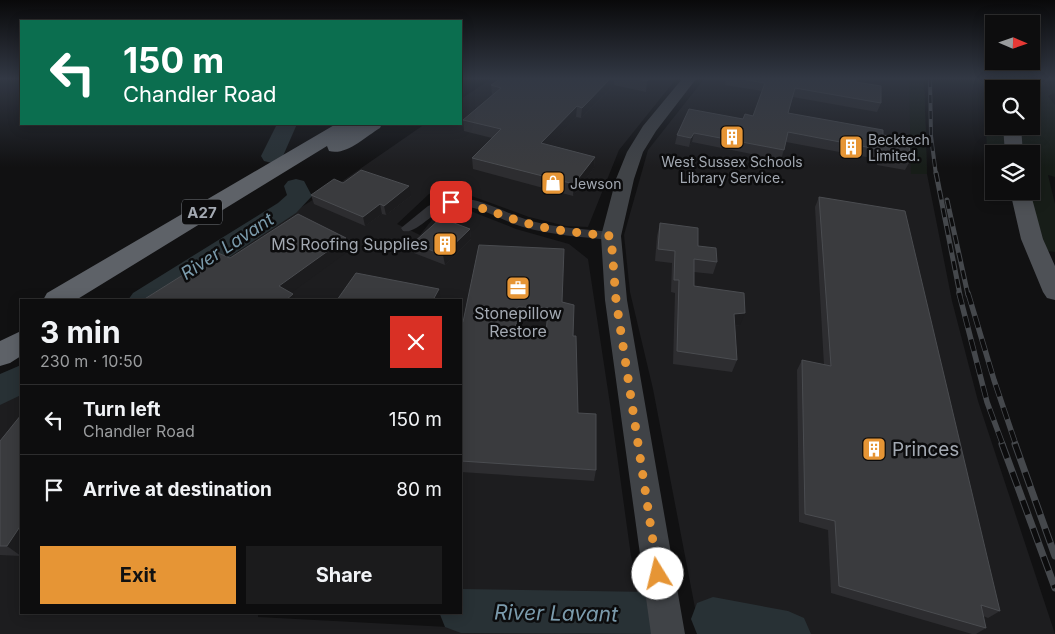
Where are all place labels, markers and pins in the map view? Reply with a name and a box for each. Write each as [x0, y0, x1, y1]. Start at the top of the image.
building icon: West Sussex Schools Library Service. [719, 124, 745, 150]
place label: Becktech Limited. [868, 131, 930, 164]
building icon: Becktech Limited. [838, 134, 864, 160]
place label: West Sussex Schools Library Service. [661, 153, 803, 186]
shop icon: Jewson [540, 170, 566, 196]
place label: Jewson [570, 175, 621, 192]
pin [430, 181, 472, 223]
building icon: MS Roofing Supplies [432, 231, 458, 257]
place label: MS Roofing Supplies [271, 234, 428, 254]
office icon: Stonepillow Restore [505, 275, 531, 301]
place label: Stonepillow Restore [474, 303, 562, 341]
building icon: Princes [861, 436, 887, 462]
place label: Princes [892, 438, 959, 461]

